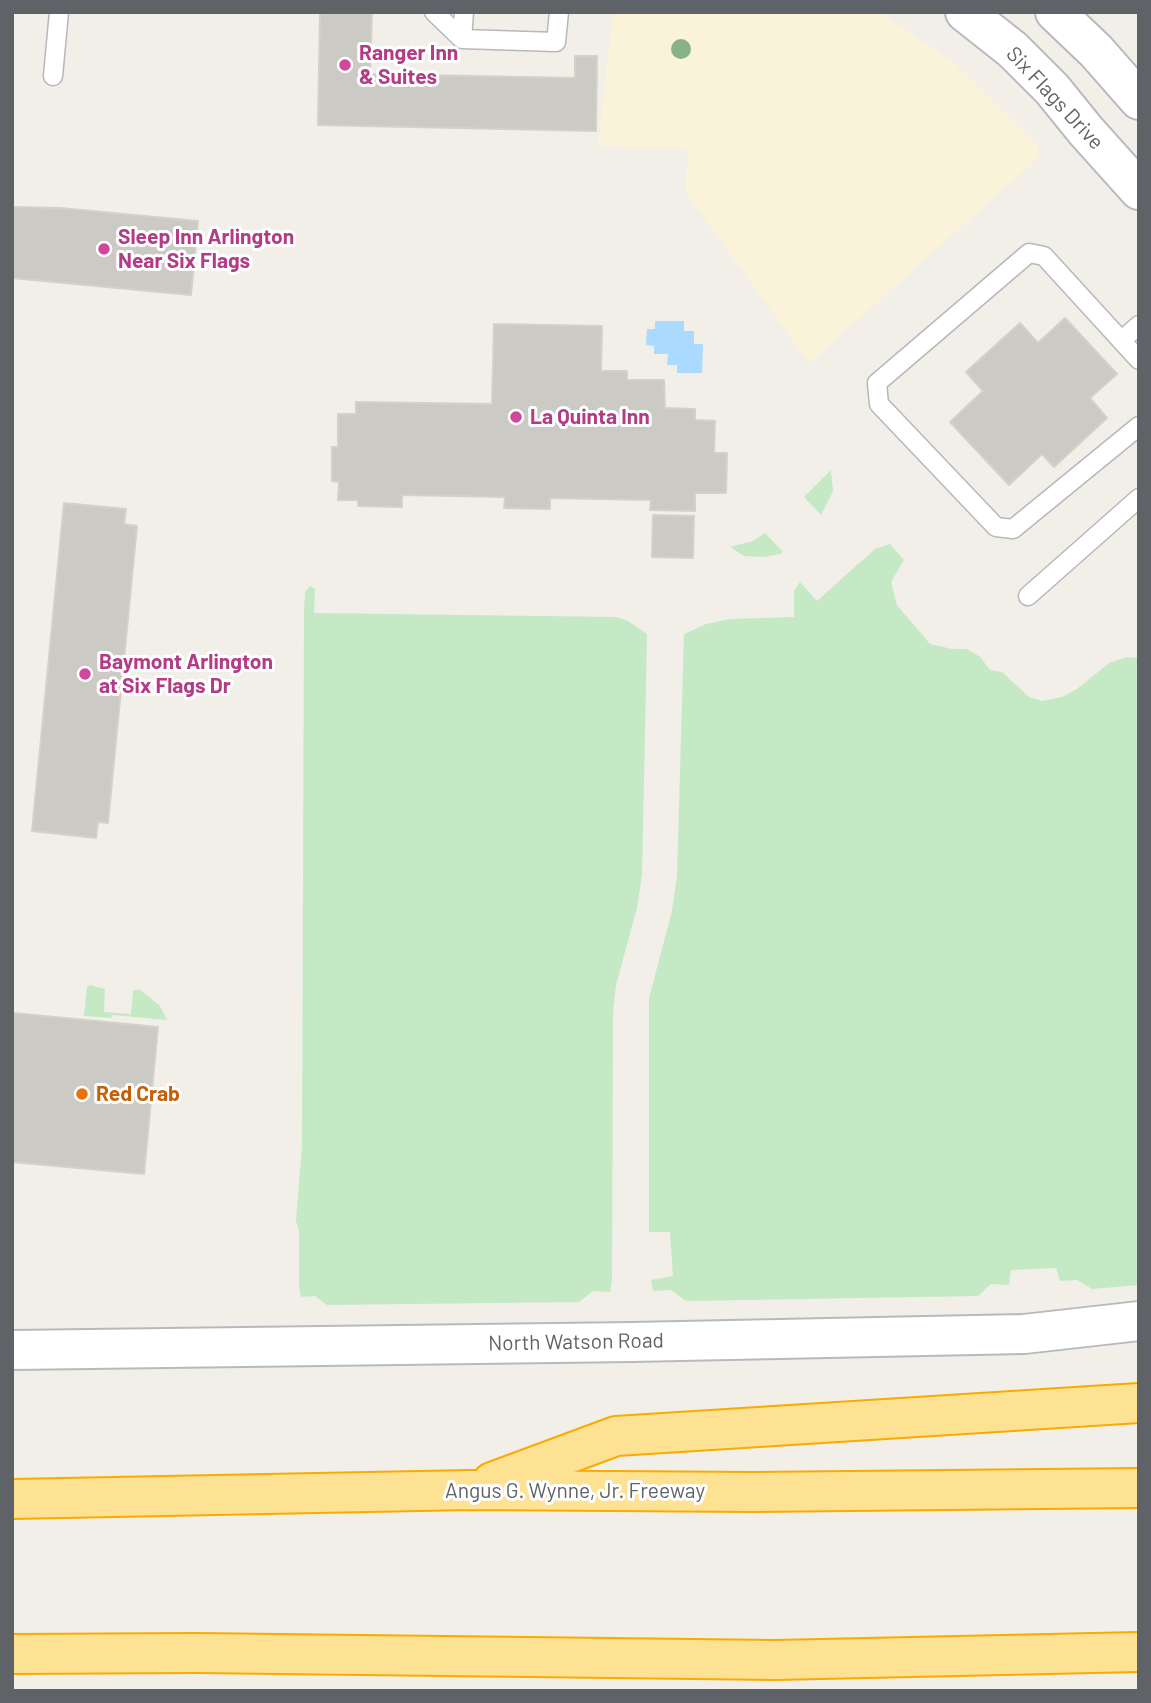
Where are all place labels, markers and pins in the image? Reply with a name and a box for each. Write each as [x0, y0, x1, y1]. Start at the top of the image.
place label: Ranger Inn & Suites [359, 40, 458, 90]
marker: Ranger Inn & Suites [337, 57, 353, 73]
place label: Sleep Inn Arlington Near Six Flags [118, 224, 294, 274]
marker: Sleep Inn Arlington Near Six Flags [96, 241, 112, 257]
place label: La Quinta Inn [530, 404, 650, 430]
marker: La Quinta Inn [508, 409, 524, 425]
place label: Baymont Arlington at Six Flags Dr [99, 649, 273, 699]
marker: Baymont Arlington at Six Flags Dr [77, 666, 93, 682]
place label: Red Crab [96, 1081, 180, 1107]
marker: Red Crab [74, 1086, 90, 1102]

